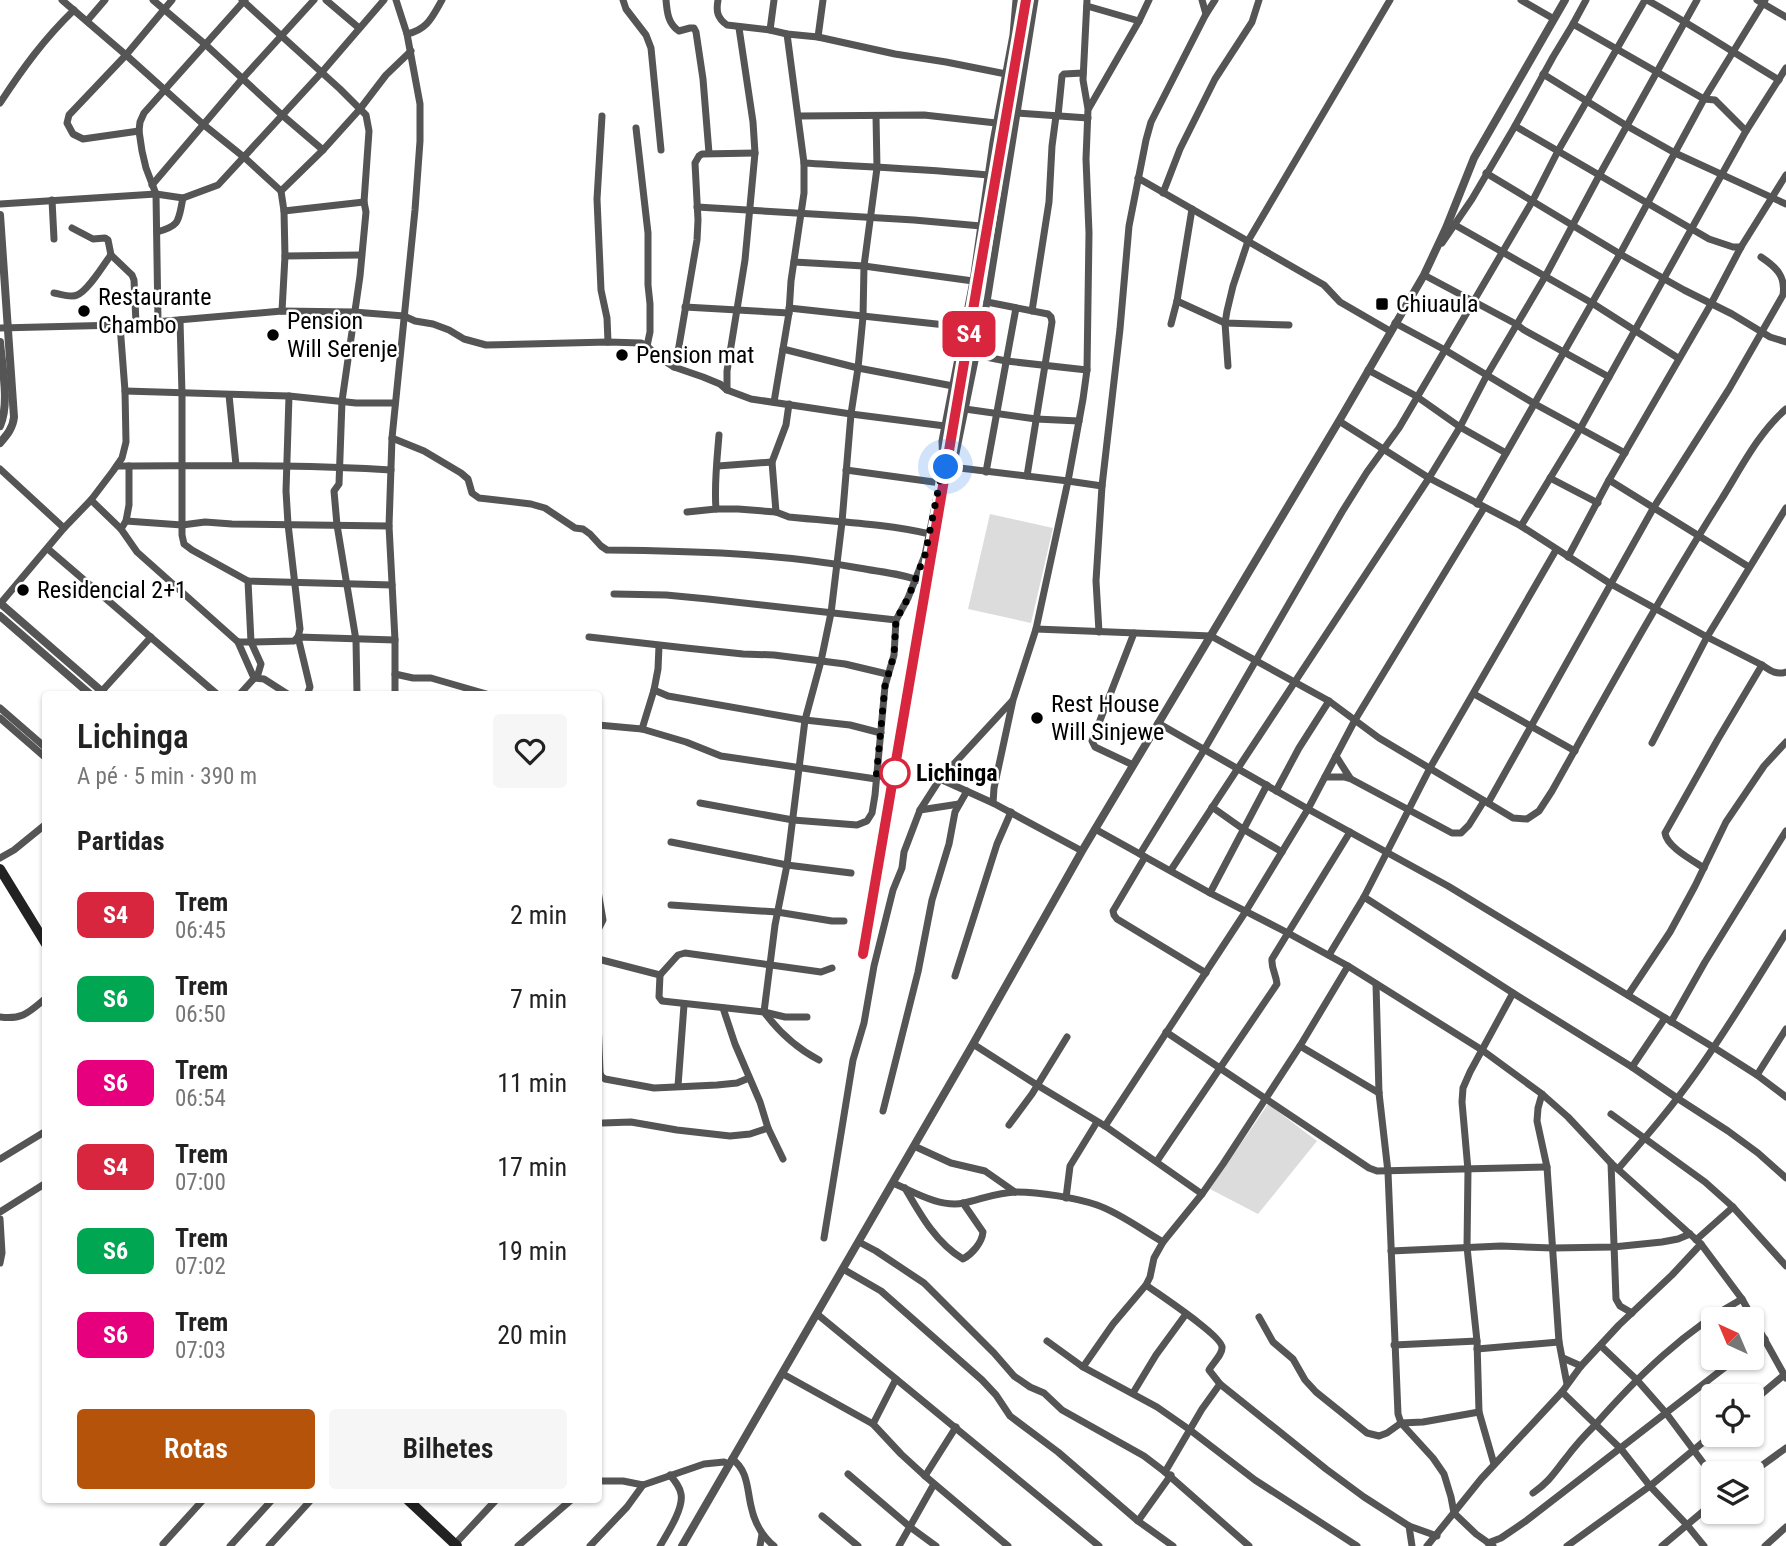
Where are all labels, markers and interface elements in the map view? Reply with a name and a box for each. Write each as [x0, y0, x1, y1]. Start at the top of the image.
place label: Restaurante Chambo [98, 283, 211, 339]
place label: Chiuaula [1396, 290, 1478, 318]
marker: Chiuaula [1374, 296, 1390, 312]
marker: Restaurante Chambo [76, 303, 92, 319]
place label: Pension Will Serenje [287, 307, 398, 363]
line badge: S4 [937, 311, 1000, 357]
text: S4 [956, 320, 982, 348]
marker: Pension Will Serenje [265, 327, 281, 343]
place label: Pension mat [636, 341, 754, 369]
marker: Pension mat [614, 347, 630, 363]
your location [928, 449, 963, 484]
place label: Residencial 2+1 [37, 576, 187, 604]
marker: Residencial 2+1 [15, 582, 31, 598]
place label: Rest House Will Sinjewe [1051, 690, 1164, 746]
marker: Rest House Will Sinjewe [1029, 710, 1045, 726]
button: heart [493, 714, 567, 788]
text: Lichinga [77, 717, 189, 756]
marker: Lichinga [880, 758, 910, 788]
place label: Lichinga [916, 759, 998, 787]
text: A pé · 5 min · 390 m [77, 763, 257, 790]
text: Partidas [77, 826, 165, 856]
text: Trem [175, 887, 228, 917]
text: 2 min [510, 900, 567, 930]
text: S4 [103, 901, 128, 929]
text: 06:45 [175, 917, 226, 944]
text: Trem [175, 971, 228, 1001]
text: 7 min [510, 984, 567, 1014]
text: S6 [103, 985, 128, 1013]
text: 06:50 [175, 1001, 226, 1028]
text: Trem [175, 1055, 228, 1085]
text: 11 min [497, 1068, 567, 1098]
text: S6 [103, 1069, 128, 1097]
text: 06:54 [175, 1085, 226, 1112]
text: Trem [175, 1139, 228, 1169]
text: 17 min [497, 1152, 567, 1182]
text: S4 [103, 1153, 128, 1181]
text: 07:00 [175, 1169, 226, 1196]
text: Trem [175, 1223, 228, 1253]
text: 19 min [497, 1236, 567, 1266]
text: S6 [103, 1237, 128, 1265]
text: 07:02 [175, 1253, 226, 1280]
text: Trem [175, 1307, 228, 1337]
north arrow [1701, 1307, 1764, 1370]
map controls [1701, 1307, 1764, 1524]
text: 20 min [497, 1320, 567, 1350]
text: S6 [103, 1321, 128, 1349]
text: 07:03 [175, 1337, 226, 1364]
button: locate [1701, 1384, 1764, 1447]
button: Rotas [77, 1409, 315, 1489]
button: Bilhetes [329, 1409, 567, 1489]
button: layers [1701, 1461, 1764, 1524]

